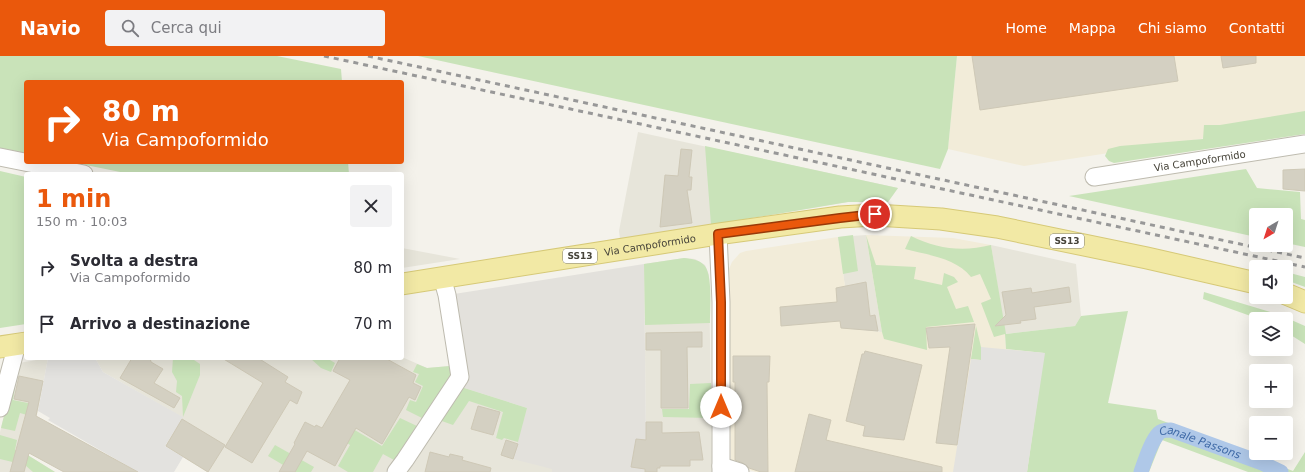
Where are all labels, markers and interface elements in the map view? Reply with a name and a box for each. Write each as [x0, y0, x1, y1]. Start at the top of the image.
search box [105, 10, 385, 46]
text: Navio [20, 17, 81, 39]
icon: search [119, 17, 141, 39]
text: Cerca qui [151, 19, 222, 37]
text: Home [1006, 20, 1047, 36]
text: Mappa [1069, 20, 1116, 36]
text: Chi siamo [1138, 20, 1207, 36]
text: Contatti [1229, 20, 1285, 36]
text: 80 m [102, 95, 180, 128]
icon: right [36, 96, 88, 148]
text: Via Campoformido [102, 129, 269, 150]
street label: Via Campoformido [1153, 148, 1246, 174]
text: 1 min [36, 185, 111, 213]
button: close [350, 185, 392, 227]
pin [858, 197, 892, 231]
icon: arrive [864, 203, 886, 225]
north arrow [1249, 208, 1293, 252]
map controls [1249, 208, 1293, 460]
text: 150 m · 10:03 [36, 214, 127, 229]
street label: Via Campoformido [603, 233, 697, 258]
road number: SS13 [1050, 234, 1084, 248]
road number: SS13 [563, 249, 597, 263]
text: Svolta a destra [70, 252, 198, 270]
icon: right [36, 257, 58, 279]
text: 80 m [354, 259, 392, 277]
button: sound [1249, 260, 1293, 304]
text: Via Campoformido [70, 270, 190, 285]
button: layers [1249, 312, 1293, 356]
icon: arrive [36, 313, 58, 335]
text: Arrivo a destinazione [70, 315, 250, 333]
text: 70 m [354, 315, 392, 333]
button: + [1249, 364, 1293, 408]
position arrow [700, 386, 742, 428]
button: − [1249, 416, 1293, 460]
water label: Canale Passons [1158, 424, 1243, 462]

